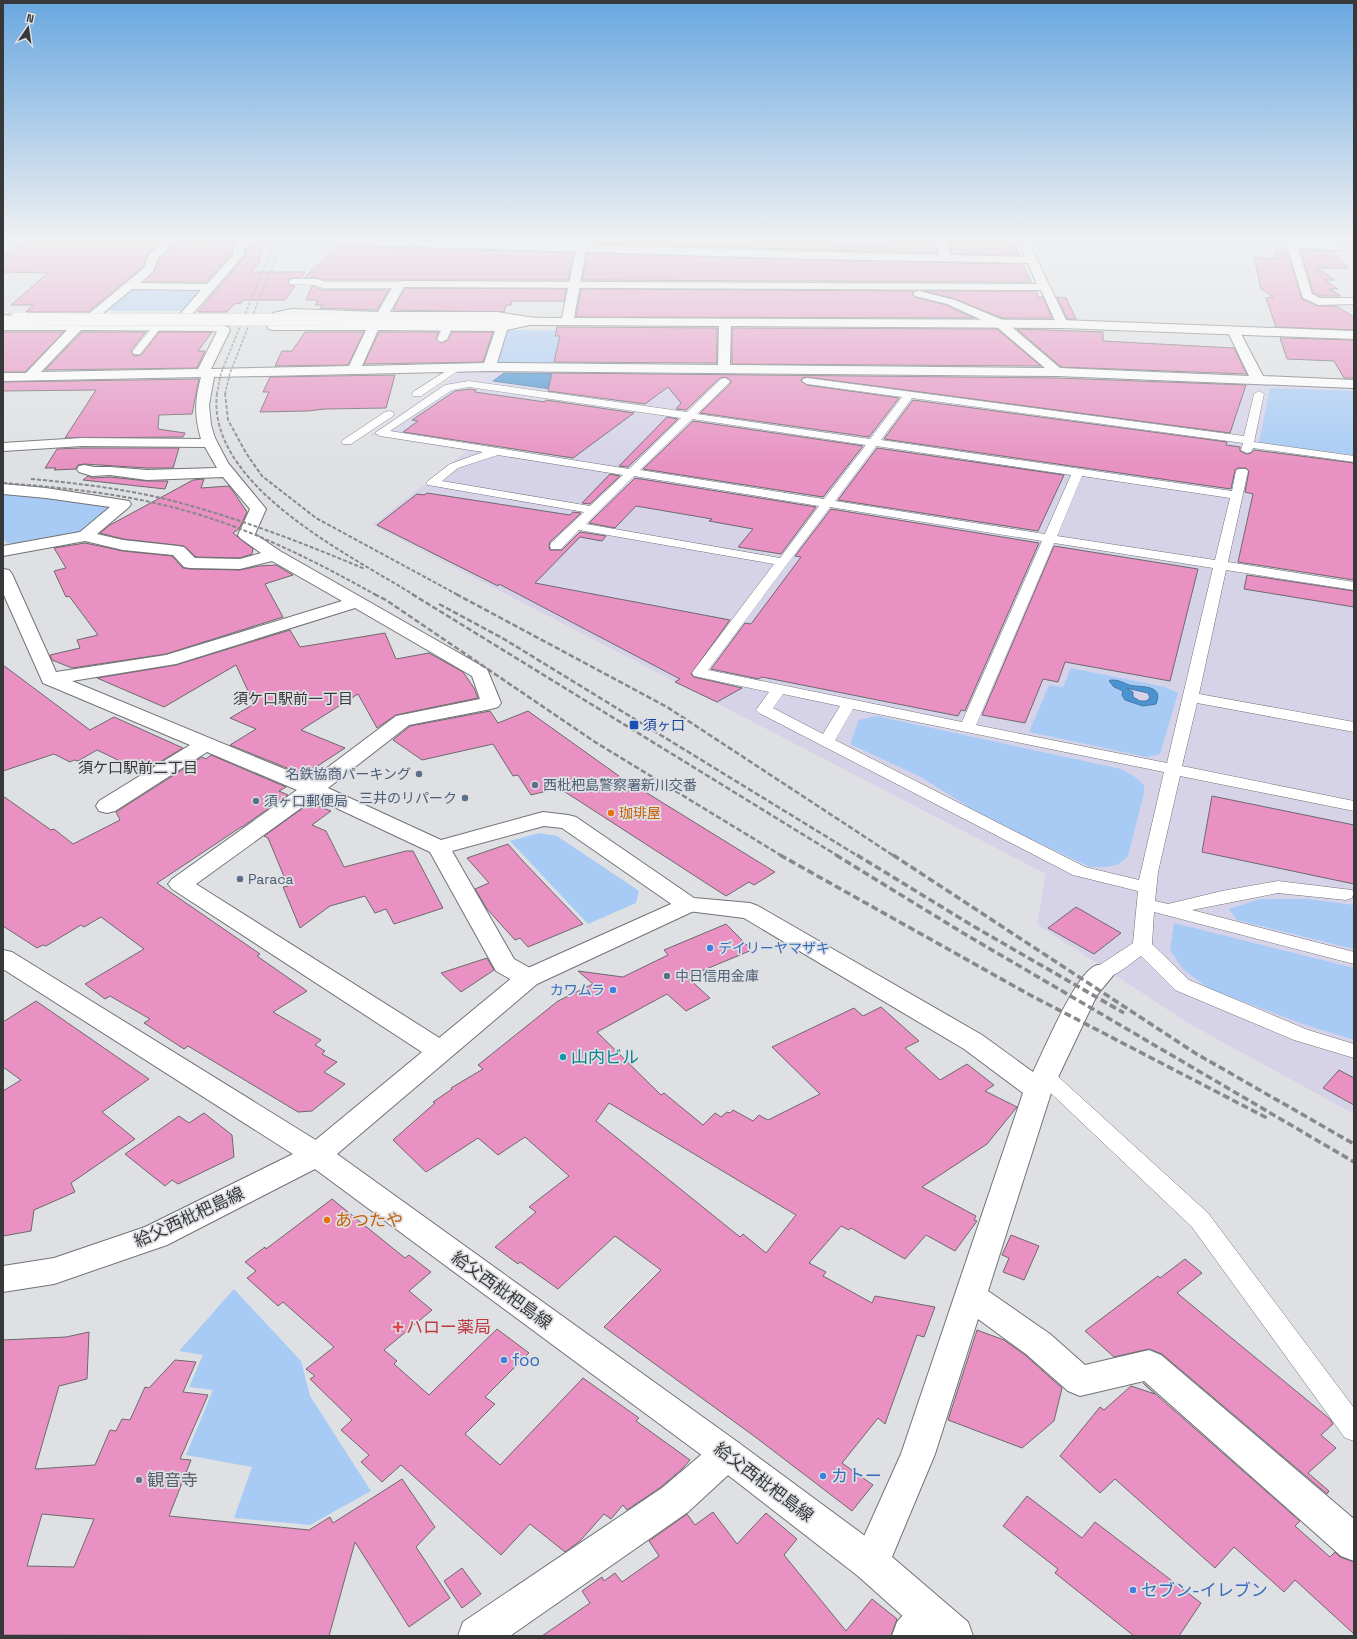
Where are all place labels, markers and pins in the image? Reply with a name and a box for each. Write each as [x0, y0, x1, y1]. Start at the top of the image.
place label: 須ヶ口 [643, 716, 685, 734]
marker: 須ヶ口 [628, 719, 640, 731]
place label: 名鉄協商パーキング [285, 765, 411, 783]
marker: 名鉄協商パーキング [414, 769, 424, 779]
place label: 西枇杷島警察署新川交番 [543, 776, 697, 794]
marker: 西枇杷島警察署新川交番 [530, 780, 540, 790]
place label: 三井のリパーク [359, 789, 457, 807]
place label: 須ヶ口郵便局 [264, 792, 348, 810]
marker: 三井のリパーク [460, 793, 470, 803]
marker: 須ヶ口郵便局 [251, 796, 261, 806]
place label: 珈琲屋 [619, 804, 661, 822]
marker: 珈琲屋 [606, 808, 616, 818]
place label: Paraca [248, 870, 294, 888]
marker: Paraca [235, 874, 245, 884]
place label: デイリーヤマザキ [718, 939, 830, 957]
marker: デイリーヤマザキ [705, 943, 715, 953]
place label: 中日信用金庫 [675, 967, 759, 985]
marker: 中日信用金庫 [662, 971, 672, 981]
place label: カワムラ [550, 981, 605, 999]
marker: カワムラ [608, 985, 618, 995]
place label: 山内ビル [571, 1046, 639, 1068]
marker: 山内ビル [558, 1052, 568, 1062]
place label: あつたや [335, 1209, 403, 1231]
marker: あつたや [322, 1215, 332, 1225]
place label: ハロー薬局 [406, 1316, 491, 1338]
marker: ハロー薬局 [393, 1322, 403, 1332]
place label: foo [512, 1349, 540, 1371]
marker: foo [499, 1355, 509, 1365]
place label: カトー [831, 1465, 882, 1487]
place label: 観音寺 [147, 1469, 198, 1491]
marker: カトー [818, 1471, 828, 1481]
marker: 観音寺 [134, 1475, 144, 1485]
place label: セブン-イレブン [1141, 1579, 1268, 1601]
marker: セブン-イレブン [1128, 1585, 1138, 1595]

